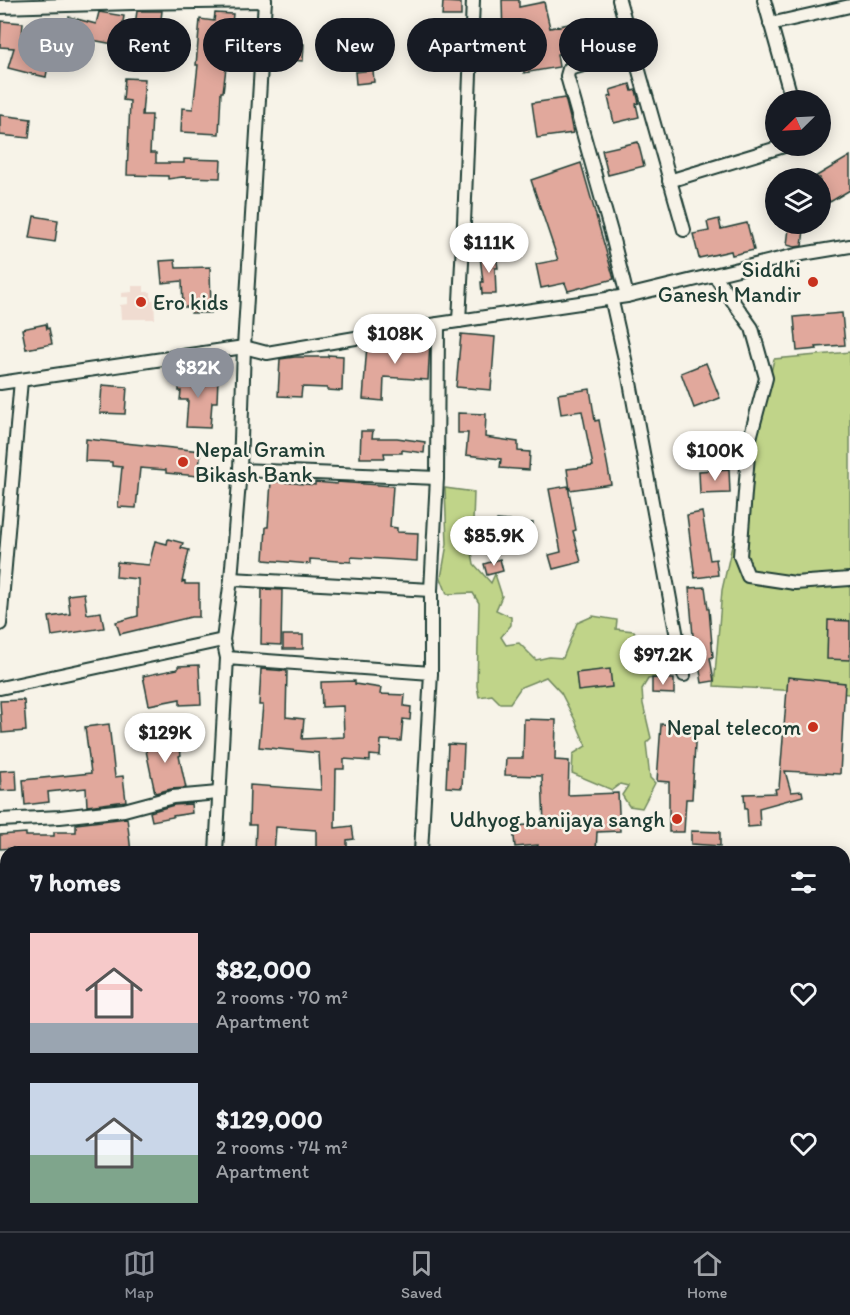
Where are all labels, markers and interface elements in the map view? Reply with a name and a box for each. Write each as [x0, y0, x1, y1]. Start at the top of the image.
chip: Buy [18, 18, 95, 72]
chip: Rent [107, 18, 191, 72]
chip: Filters [203, 18, 303, 72]
chip: New [315, 18, 395, 72]
chip: Apartment [407, 18, 547, 72]
chip: House [559, 18, 658, 72]
north arrow [765, 90, 831, 156]
map controls [765, 90, 831, 234]
button: layers [765, 168, 831, 234]
pin: $111K [447, 223, 531, 274]
text: $111K [464, 230, 514, 254]
place label: Siddhi Ganesh Mandir [658, 256, 801, 308]
marker: Siddhi Ganesh Mandir [806, 275, 820, 289]
place label: Ero kids [153, 289, 229, 316]
marker: Ero kids [134, 295, 148, 309]
pin: $108K [353, 314, 437, 365]
text: $108K [367, 321, 423, 345]
pin: $82K [162, 348, 234, 399]
text: $82K [176, 355, 220, 379]
pin: $100K [673, 431, 757, 482]
place label: Nepal Gramin Bikash Bank [195, 436, 325, 488]
text: $100K [687, 438, 743, 462]
marker: Nepal Gramin Bikash Bank [176, 455, 190, 469]
pin: $85.9K [445, 516, 543, 567]
text: $85.9K [464, 523, 524, 547]
pin: $97.2K [614, 635, 712, 686]
text: $97.2K [634, 642, 692, 666]
pin: $129K [123, 713, 207, 764]
place label: Nepal telecom [667, 714, 801, 741]
text: $129K [138, 720, 192, 744]
marker: Nepal telecom [806, 720, 820, 734]
place label: Udhyog banijaya sangh [449, 806, 665, 833]
marker: Udhyog banijaya sangh [670, 812, 684, 826]
text: 7 homes [30, 866, 121, 898]
icon: filters [787, 866, 820, 899]
text: $82,000 [216, 953, 311, 985]
icon: home [78, 957, 150, 1029]
icon: heart [787, 977, 820, 1010]
text: 2 rooms · 70 m² [216, 985, 348, 1009]
text: Apartment [216, 1009, 309, 1033]
text: $129,000 [216, 1103, 323, 1135]
icon: home [78, 1107, 150, 1179]
icon: heart [787, 1127, 820, 1160]
text: 2 rooms · 74 m² [216, 1135, 348, 1159]
text: Apartment [216, 1159, 309, 1183]
tab: Map [123, 1247, 156, 1302]
tab: Saved [401, 1247, 442, 1302]
tab: Home [687, 1247, 727, 1302]

